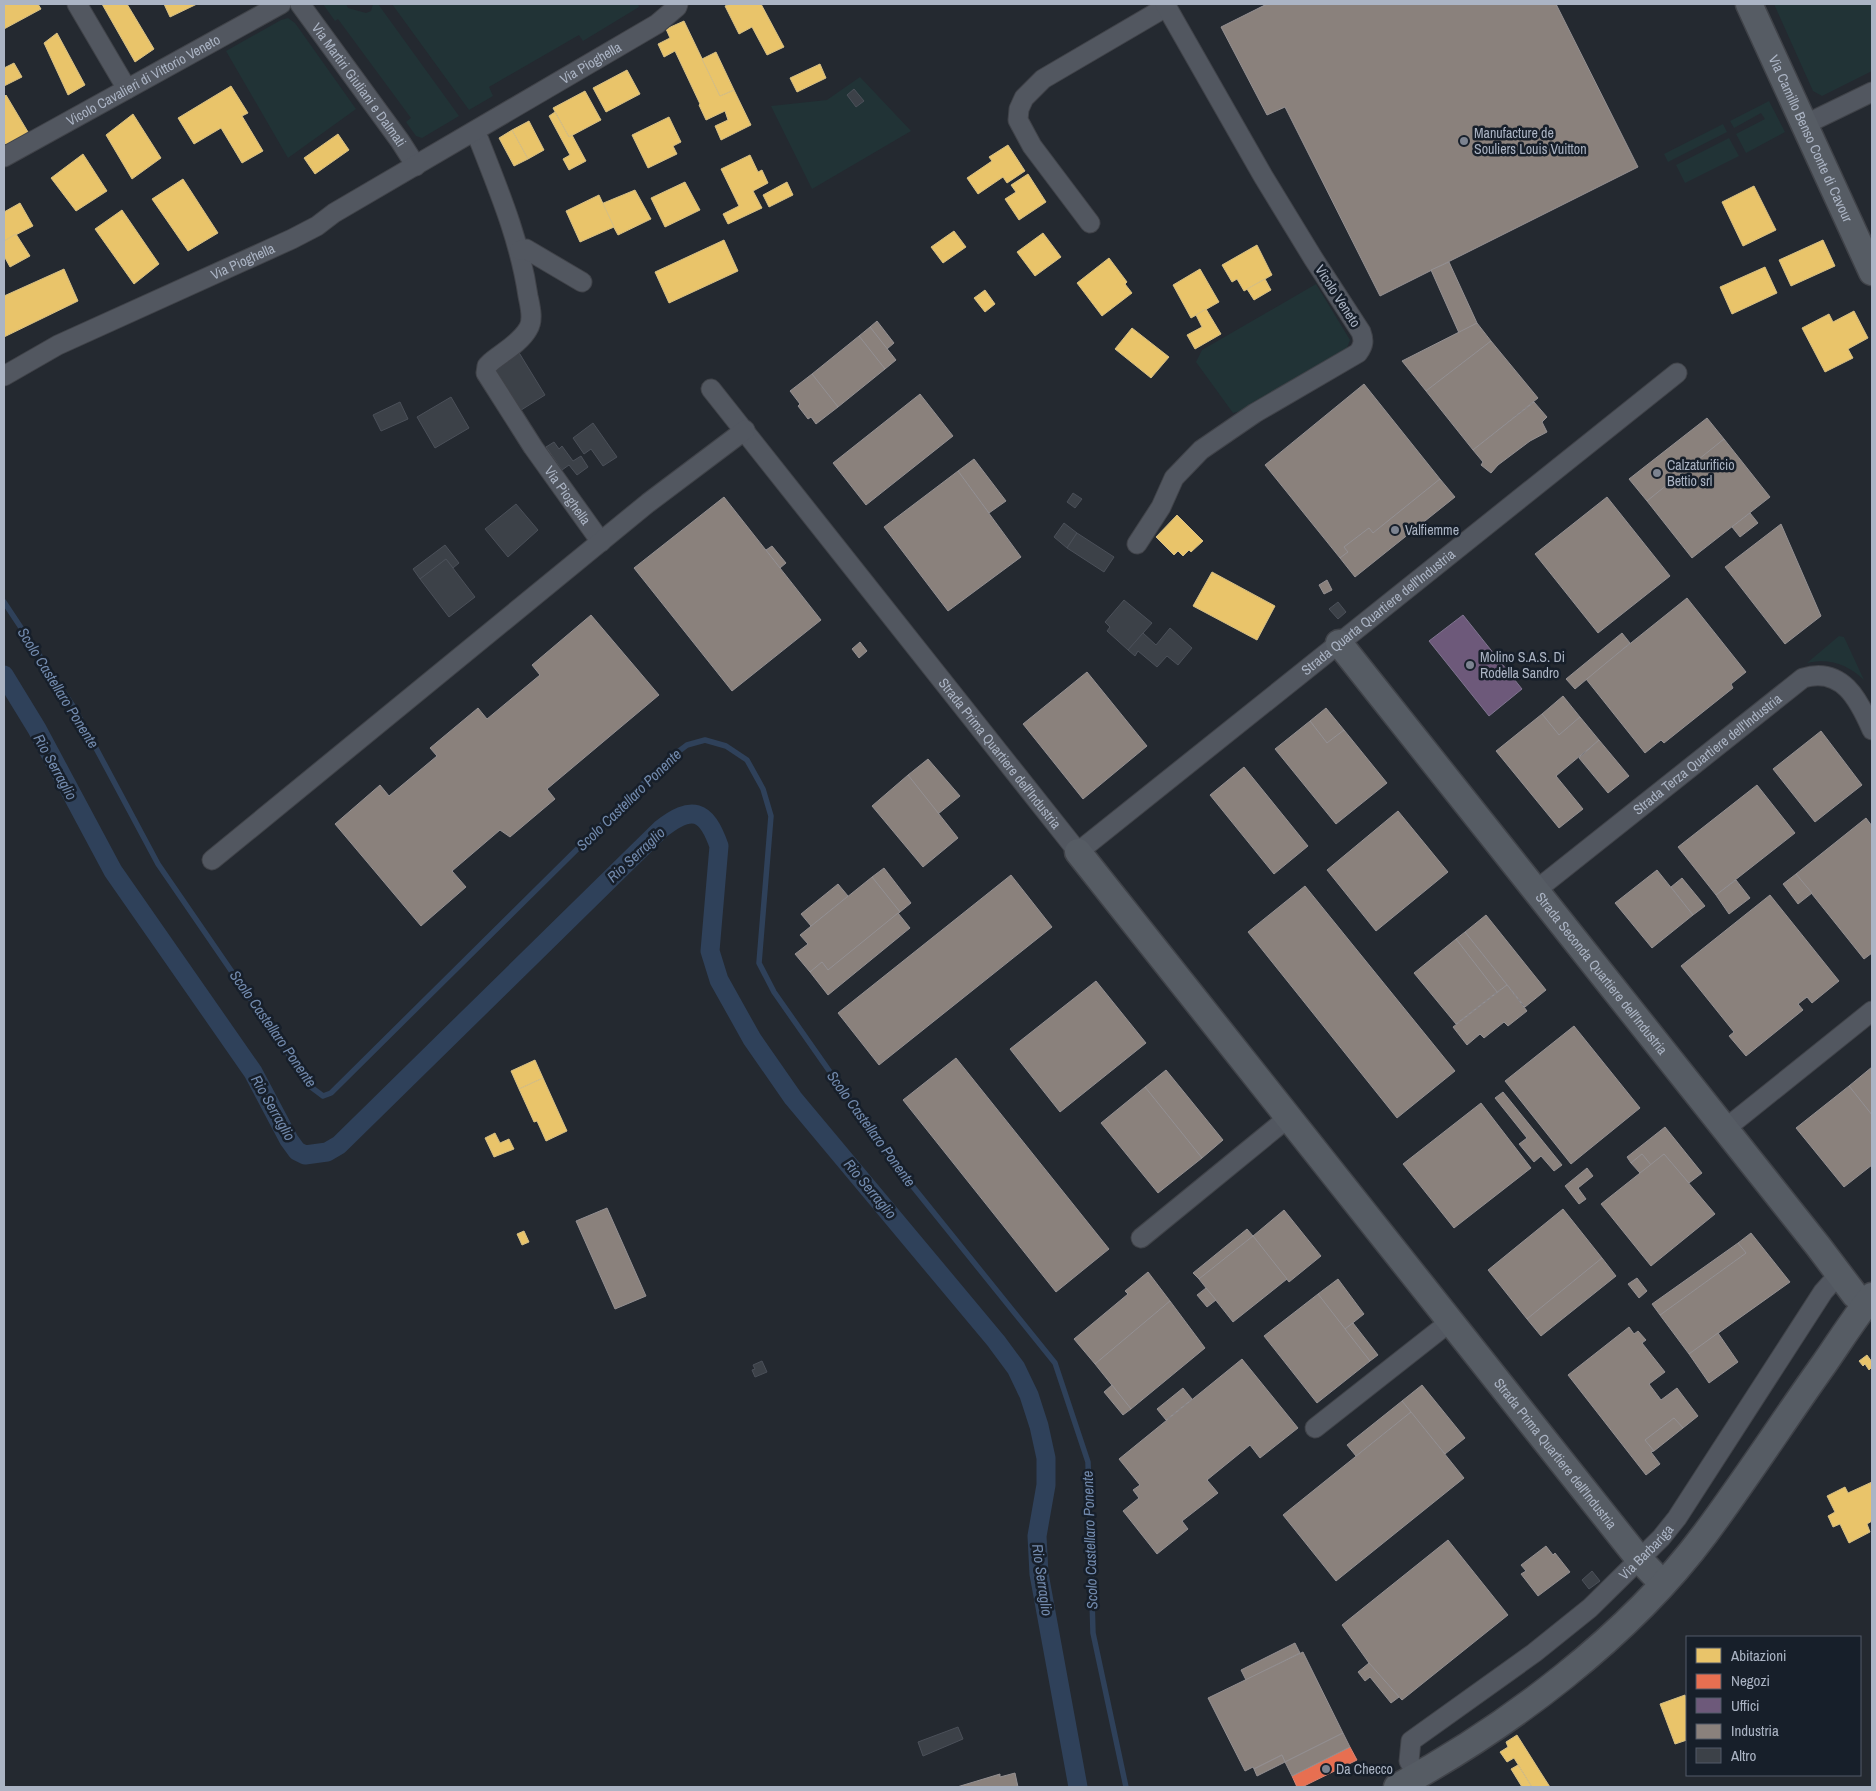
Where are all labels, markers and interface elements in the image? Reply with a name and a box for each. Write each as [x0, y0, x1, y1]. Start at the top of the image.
street label: Via Martiri Giuliani e Dalmati [308, 19, 410, 150]
street label: Vicolo Cavalieri di Vittorio Veneto [63, 30, 223, 130]
street label: Via Pioghella [557, 38, 625, 88]
street label: Via Camillo Benso Conte di Cavour [1765, 52, 1857, 225]
place label: Manufacture de Souliers Louis Vuitton [1474, 124, 1587, 158]
marker: Manufacture de Souliers Louis Vuitton [1458, 135, 1470, 147]
street label: Via Pioghella [208, 239, 278, 284]
street label: Vicolo Veneto [1311, 261, 1365, 331]
place label: Calzaturificio Bettio srl [1667, 456, 1735, 490]
street label: Via Pioghella [540, 462, 595, 529]
marker: Calzaturificio Bettio srl [1651, 467, 1663, 479]
place label: Valfiemme [1405, 521, 1459, 539]
marker: Valfiemme [1389, 524, 1401, 536]
street label: Strada Quarta Quartiere dell'Industria [1297, 545, 1459, 679]
water label: Scolo Castellaro Ponente [13, 623, 104, 752]
place label: Molino S.A.S. Di Rodella Sandro [1480, 648, 1565, 682]
marker: Molino S.A.S. Di Rodella Sandro [1464, 659, 1476, 671]
street label: Strada Prima Quartiere dell'Industria [935, 674, 1066, 833]
street label: Strada Terza Quartiere dell'Industria [1629, 689, 1786, 819]
water label: Rio Serraglio [29, 730, 82, 804]
water label: Scolo Castellaro Ponente [571, 744, 686, 855]
water label: Rio Serraglio [602, 822, 669, 887]
street label: Strada Seconda Quartiere dell'Industria [1532, 889, 1672, 1059]
water label: Scolo Castellaro Ponente [225, 966, 322, 1092]
water label: Scolo Castellaro Ponente [822, 1066, 921, 1191]
water label: Rio Serraglio [246, 1071, 301, 1145]
water label: Rio Serraglio [839, 1154, 902, 1223]
street label: Strada Prima Quartiere dell'Industria [1490, 1375, 1621, 1533]
water label: Scolo Castellaro Ponente [1077, 1470, 1102, 1610]
street label: Via Barbariga [1615, 1520, 1678, 1584]
water label: Rio Serraglio [1027, 1543, 1058, 1617]
legend [1686, 1636, 1861, 1776]
text: Abitazioni [1730, 1645, 1786, 1666]
text: Negozi [1731, 1670, 1770, 1691]
text: Uffici [1731, 1695, 1760, 1716]
text: Industria [1731, 1720, 1779, 1741]
text: Altro [1730, 1745, 1756, 1766]
place label: Da Checco [1336, 1760, 1393, 1778]
marker: Da Checco [1320, 1763, 1332, 1775]

